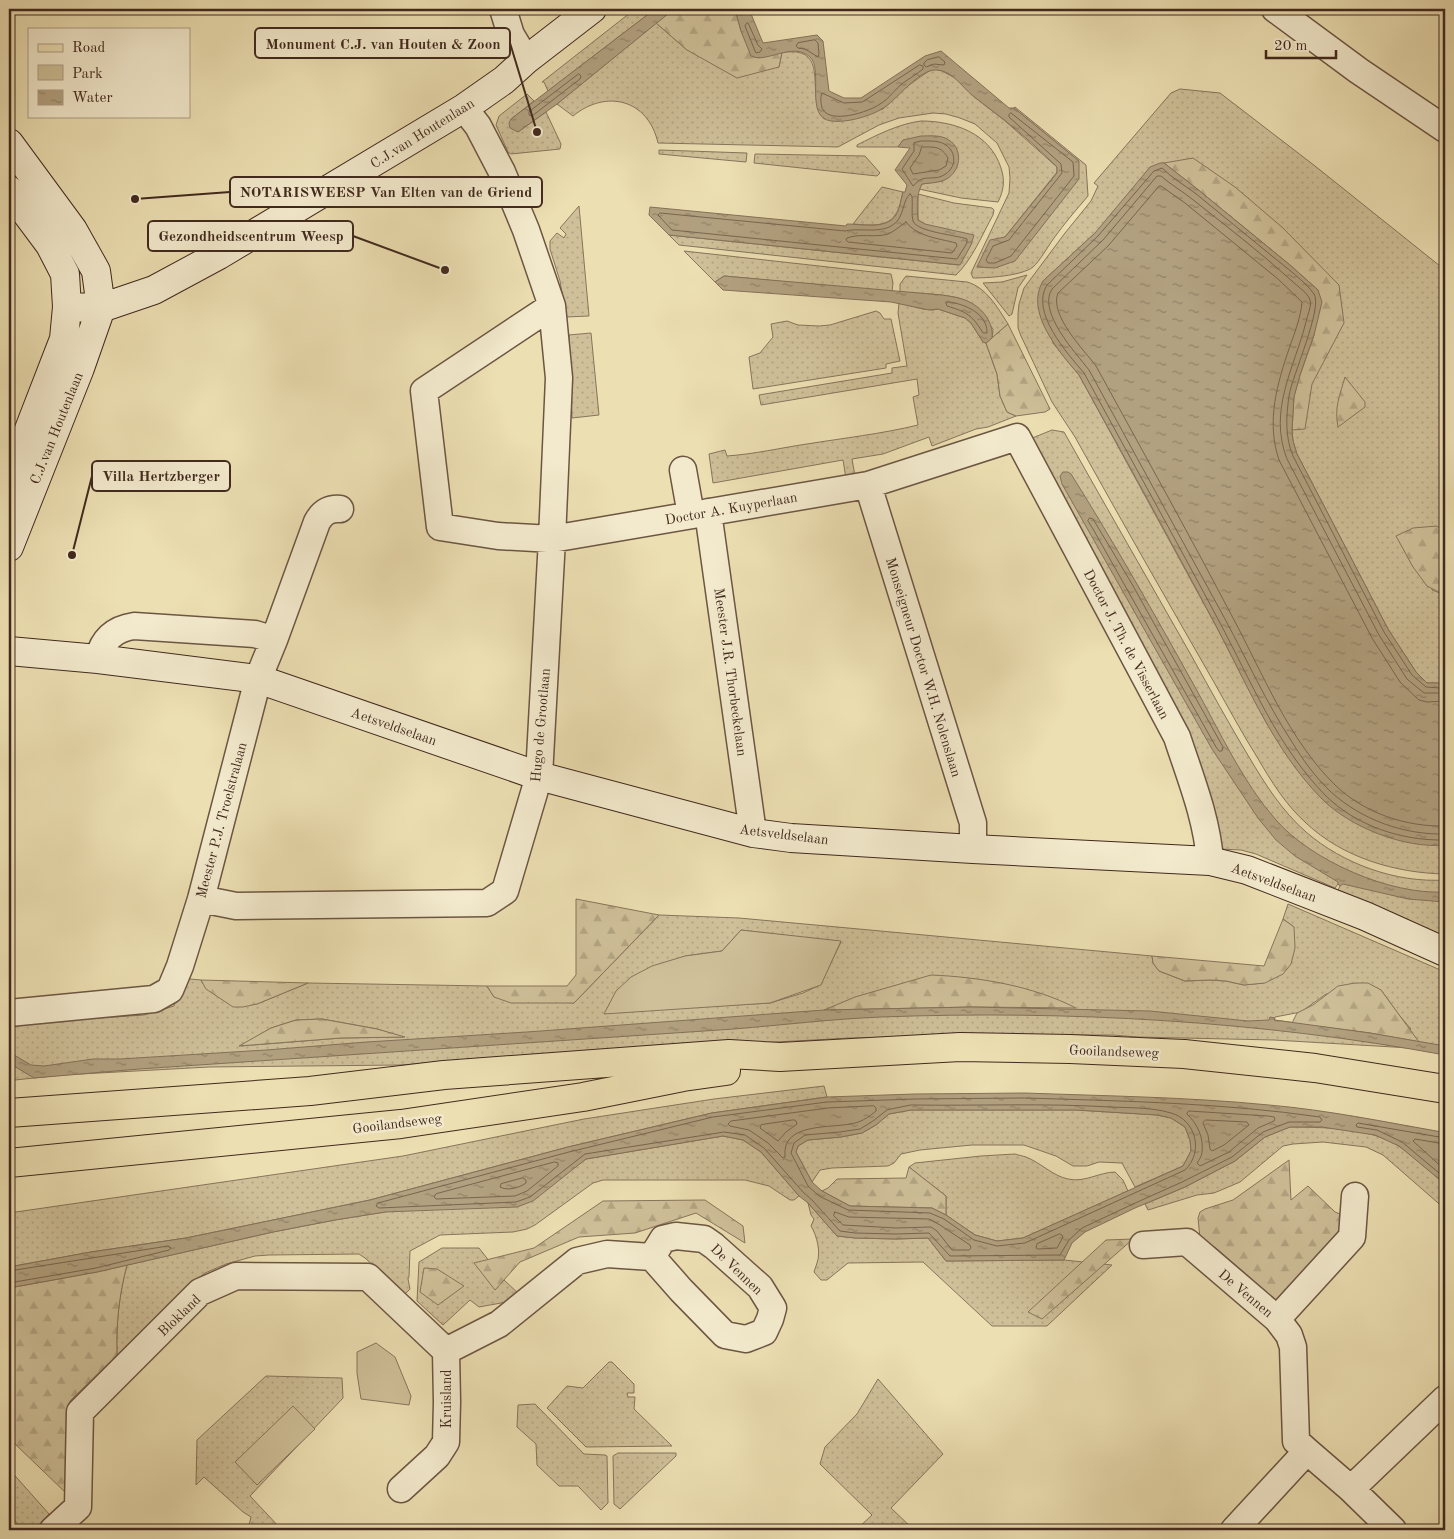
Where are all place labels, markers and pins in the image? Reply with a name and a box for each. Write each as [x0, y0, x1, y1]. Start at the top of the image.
callout: Monument C.J. van Houten & Zoon [255, 28, 510, 58]
callout: NOTARISWEESP Van Elten van de Griend [230, 177, 542, 207]
callout: Gezondheidscentrum Weesp [148, 221, 353, 251]
callout: Villa Hertzberger [92, 461, 230, 491]

